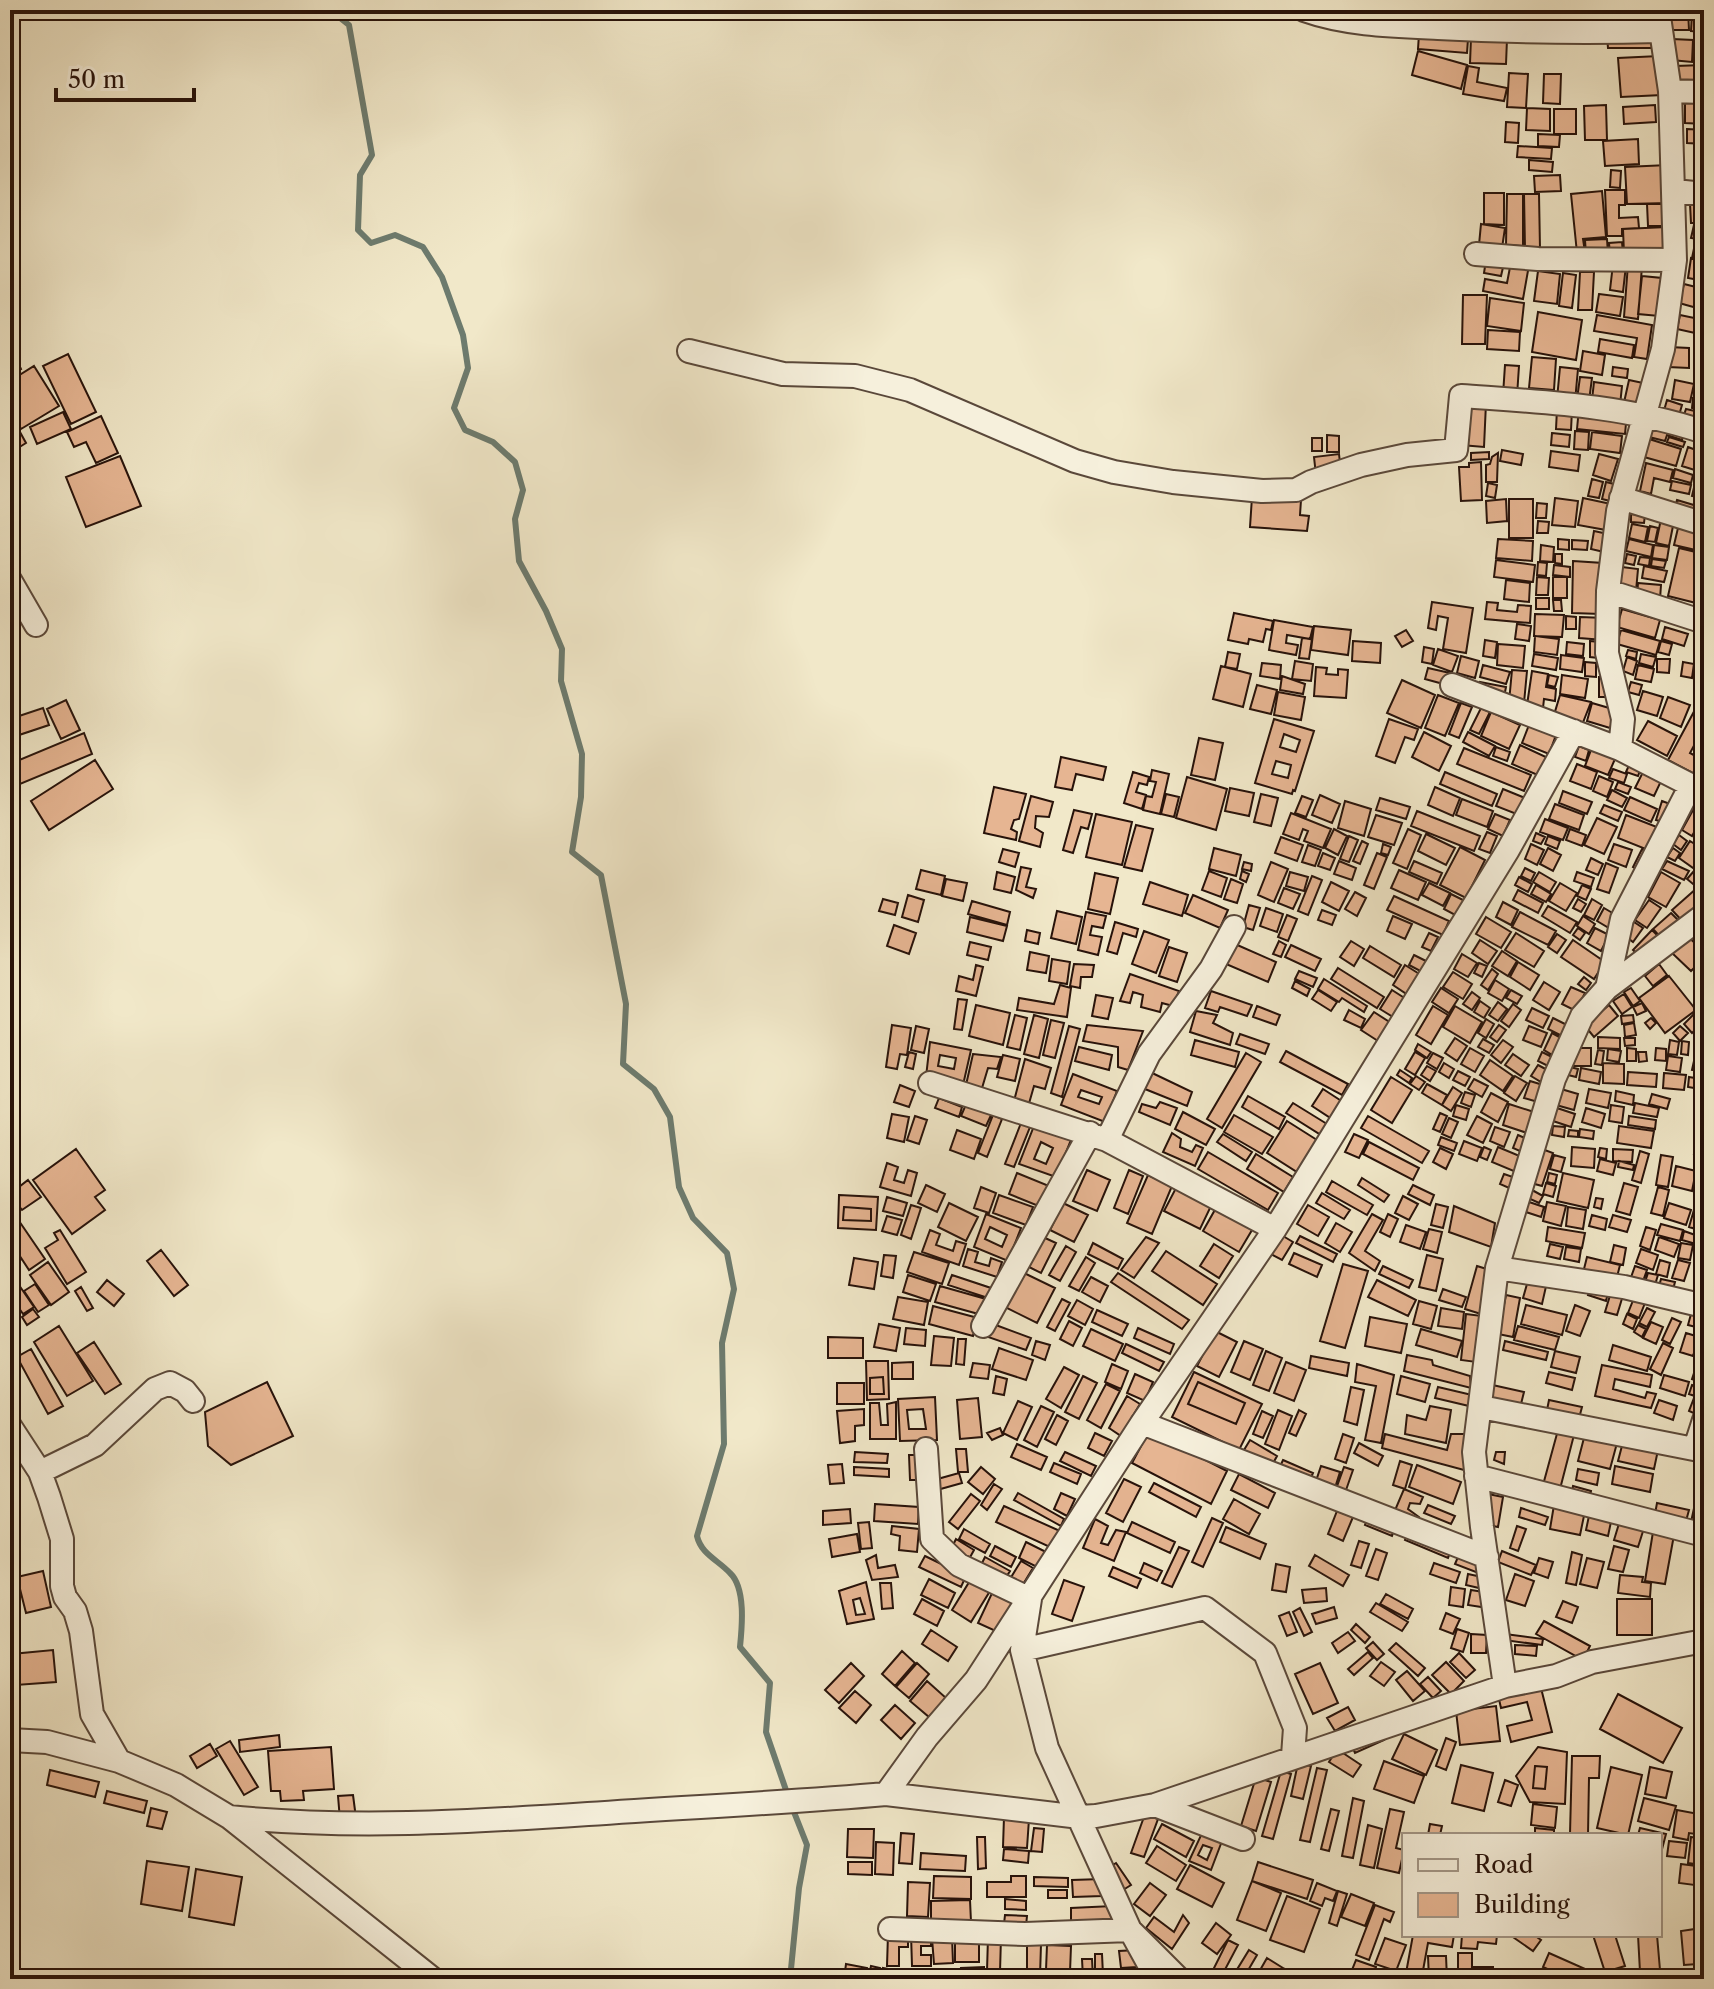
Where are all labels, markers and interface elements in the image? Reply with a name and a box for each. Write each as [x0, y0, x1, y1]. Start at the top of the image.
scale bar [56, 52, 194, 102]
text: 50 m [68, 65, 125, 94]
legend [1402, 1833, 1662, 1937]
text: Road [1474, 1850, 1534, 1879]
text: Building [1474, 1890, 1570, 1919]

